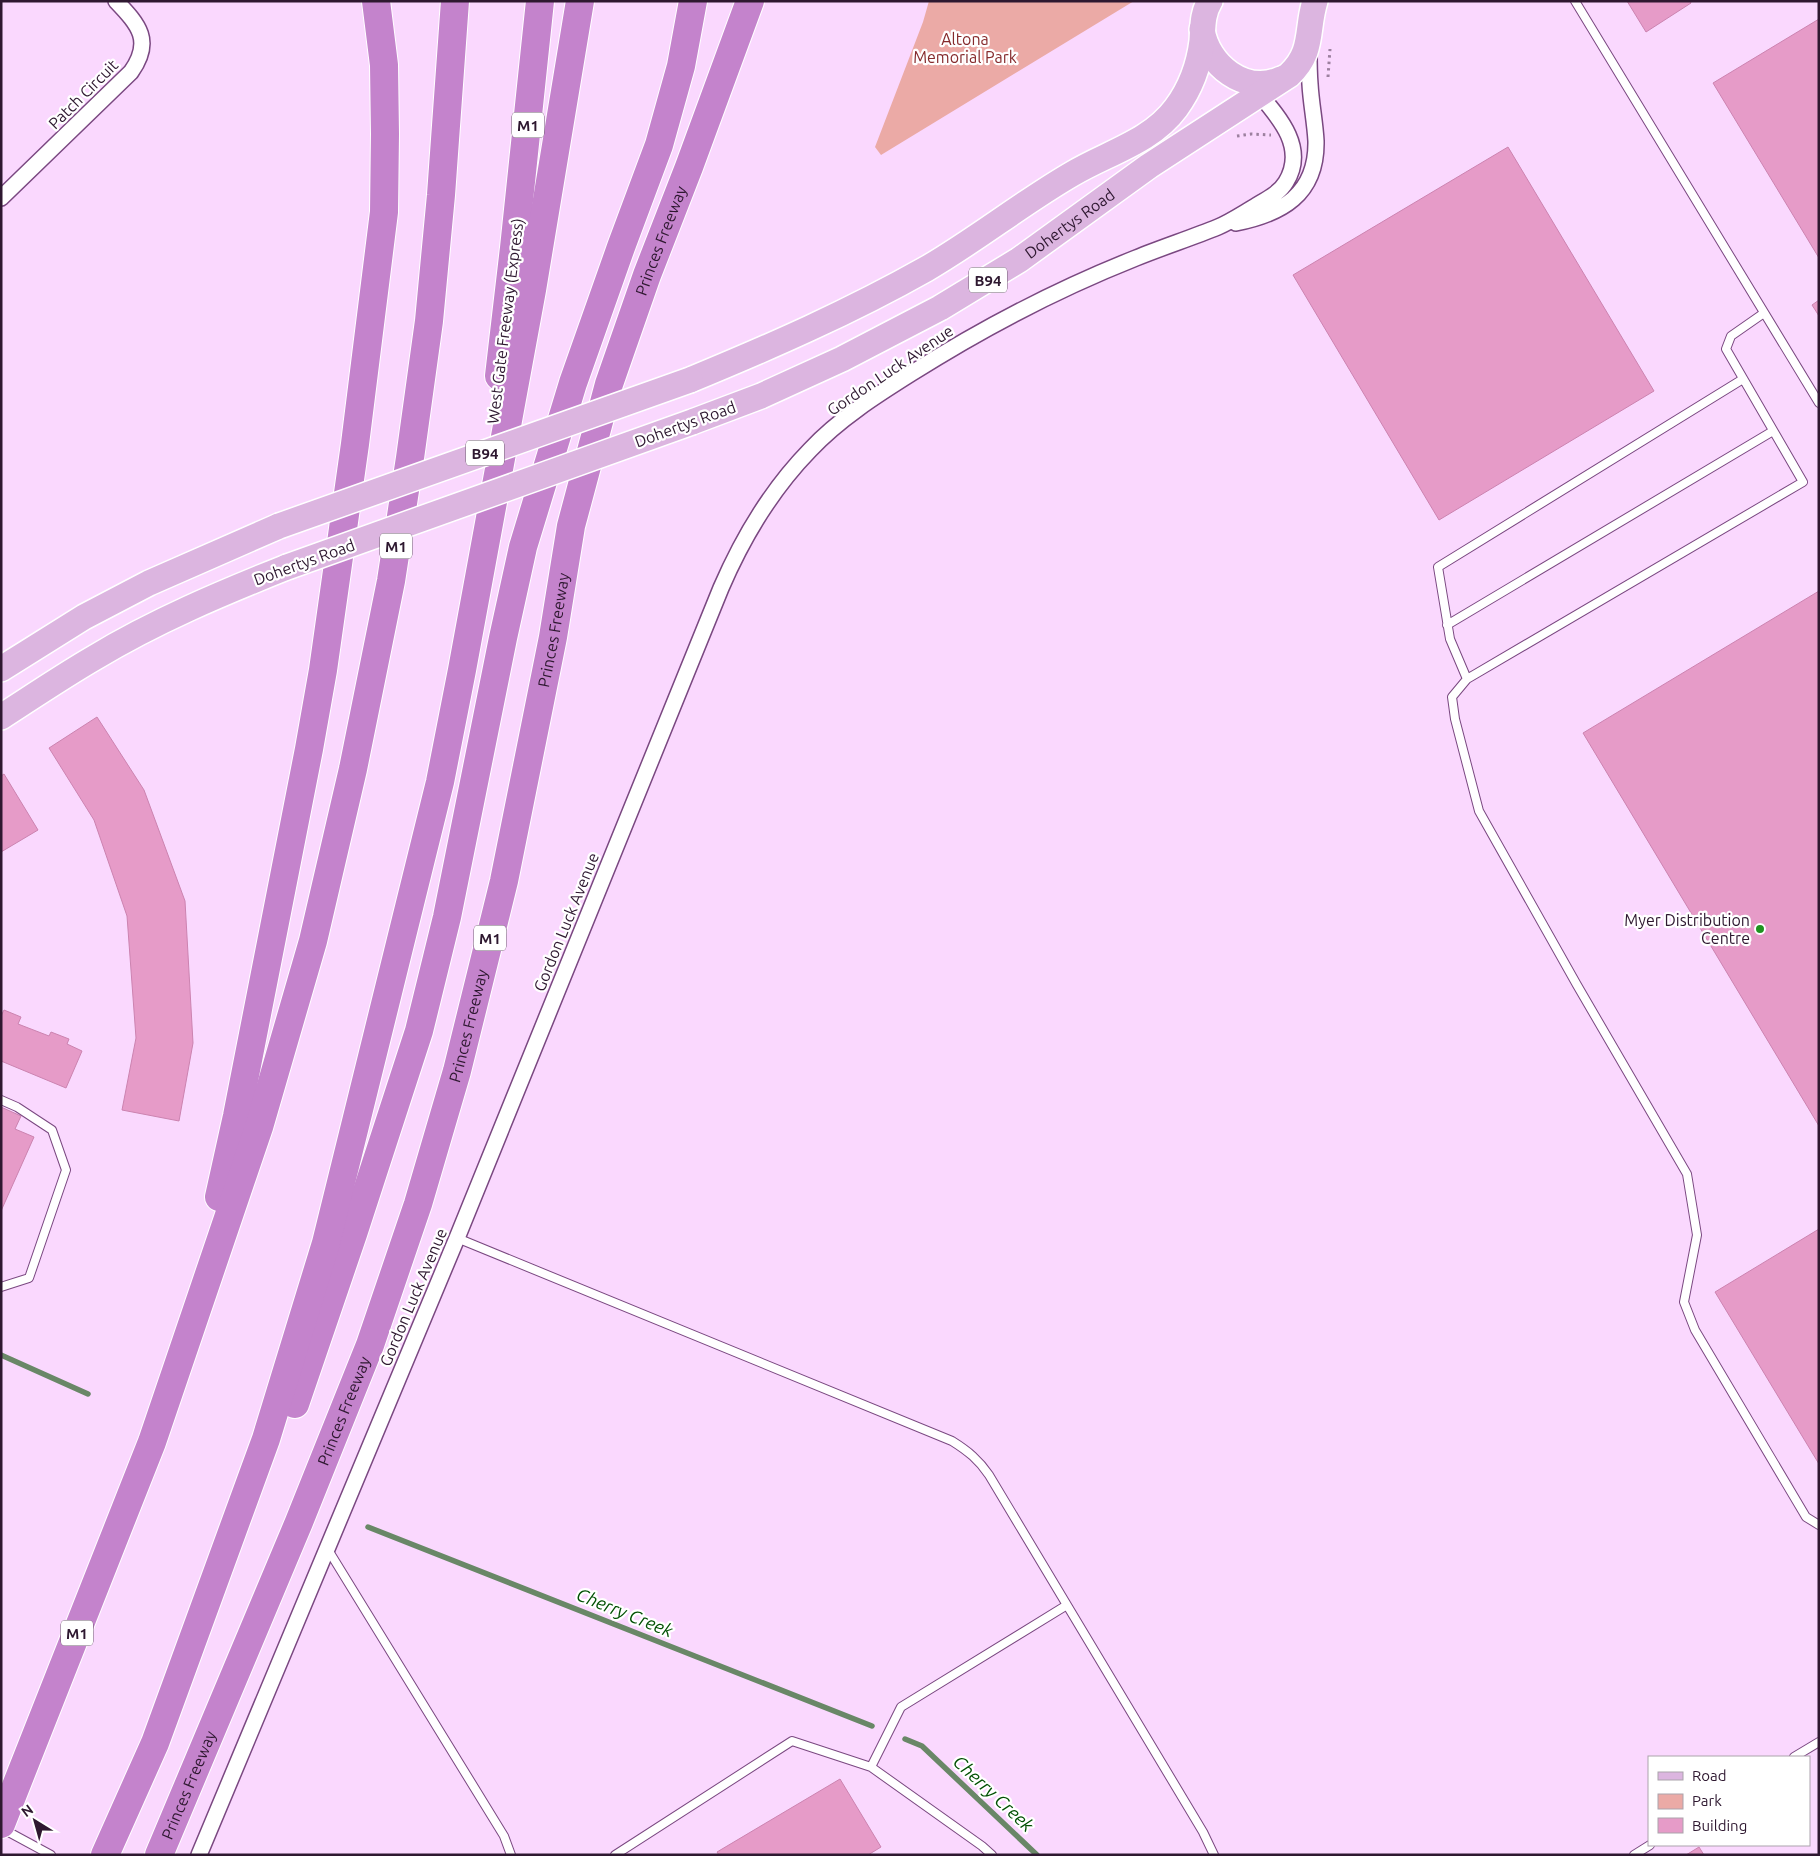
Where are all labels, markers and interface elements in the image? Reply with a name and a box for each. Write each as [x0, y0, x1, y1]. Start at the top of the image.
park label: Altona Memorial Park [913, 30, 1017, 66]
street label: Patch Circuit [45, 55, 122, 132]
road number: M1 [512, 112, 544, 138]
street label: Princes Freeway [632, 183, 690, 298]
street label: Dohertys Road [1021, 185, 1118, 262]
street label: West Gate Freeway (Express) [483, 217, 528, 425]
road number: B94 [969, 268, 1007, 292]
street label: Gordon Luck Avenue [824, 321, 956, 419]
street label: Dohertys Road [632, 397, 738, 451]
road number: B94 [466, 440, 504, 466]
road number: M1 [380, 534, 412, 558]
street label: Dohertys Road [251, 535, 357, 589]
street label: Princes Freeway [534, 571, 572, 689]
street label: Gordon Luck Avenue [530, 850, 602, 994]
place label: Myer Distribution Centre [1624, 911, 1750, 947]
marker: Myer Distribution Centre [1754, 923, 1766, 935]
road number: M1 [474, 926, 506, 950]
street label: Princes Freeway [445, 967, 491, 1084]
street label: Gordon Luck Avenue [376, 1225, 450, 1369]
street label: Princes Freeway [314, 1353, 374, 1468]
water label: Cherry Creek [574, 1584, 677, 1641]
road number: M1 [61, 1620, 93, 1646]
street label: Princes Freeway [158, 1728, 219, 1842]
water label: Cherry Creek [950, 1751, 1039, 1836]
legend [1648, 1756, 1810, 1846]
text: Road [1692, 1767, 1727, 1784]
text: Park [1692, 1792, 1722, 1809]
north arrow [10, 1796, 60, 1846]
text: N [18, 1801, 36, 1820]
text: Building [1692, 1817, 1747, 1834]

